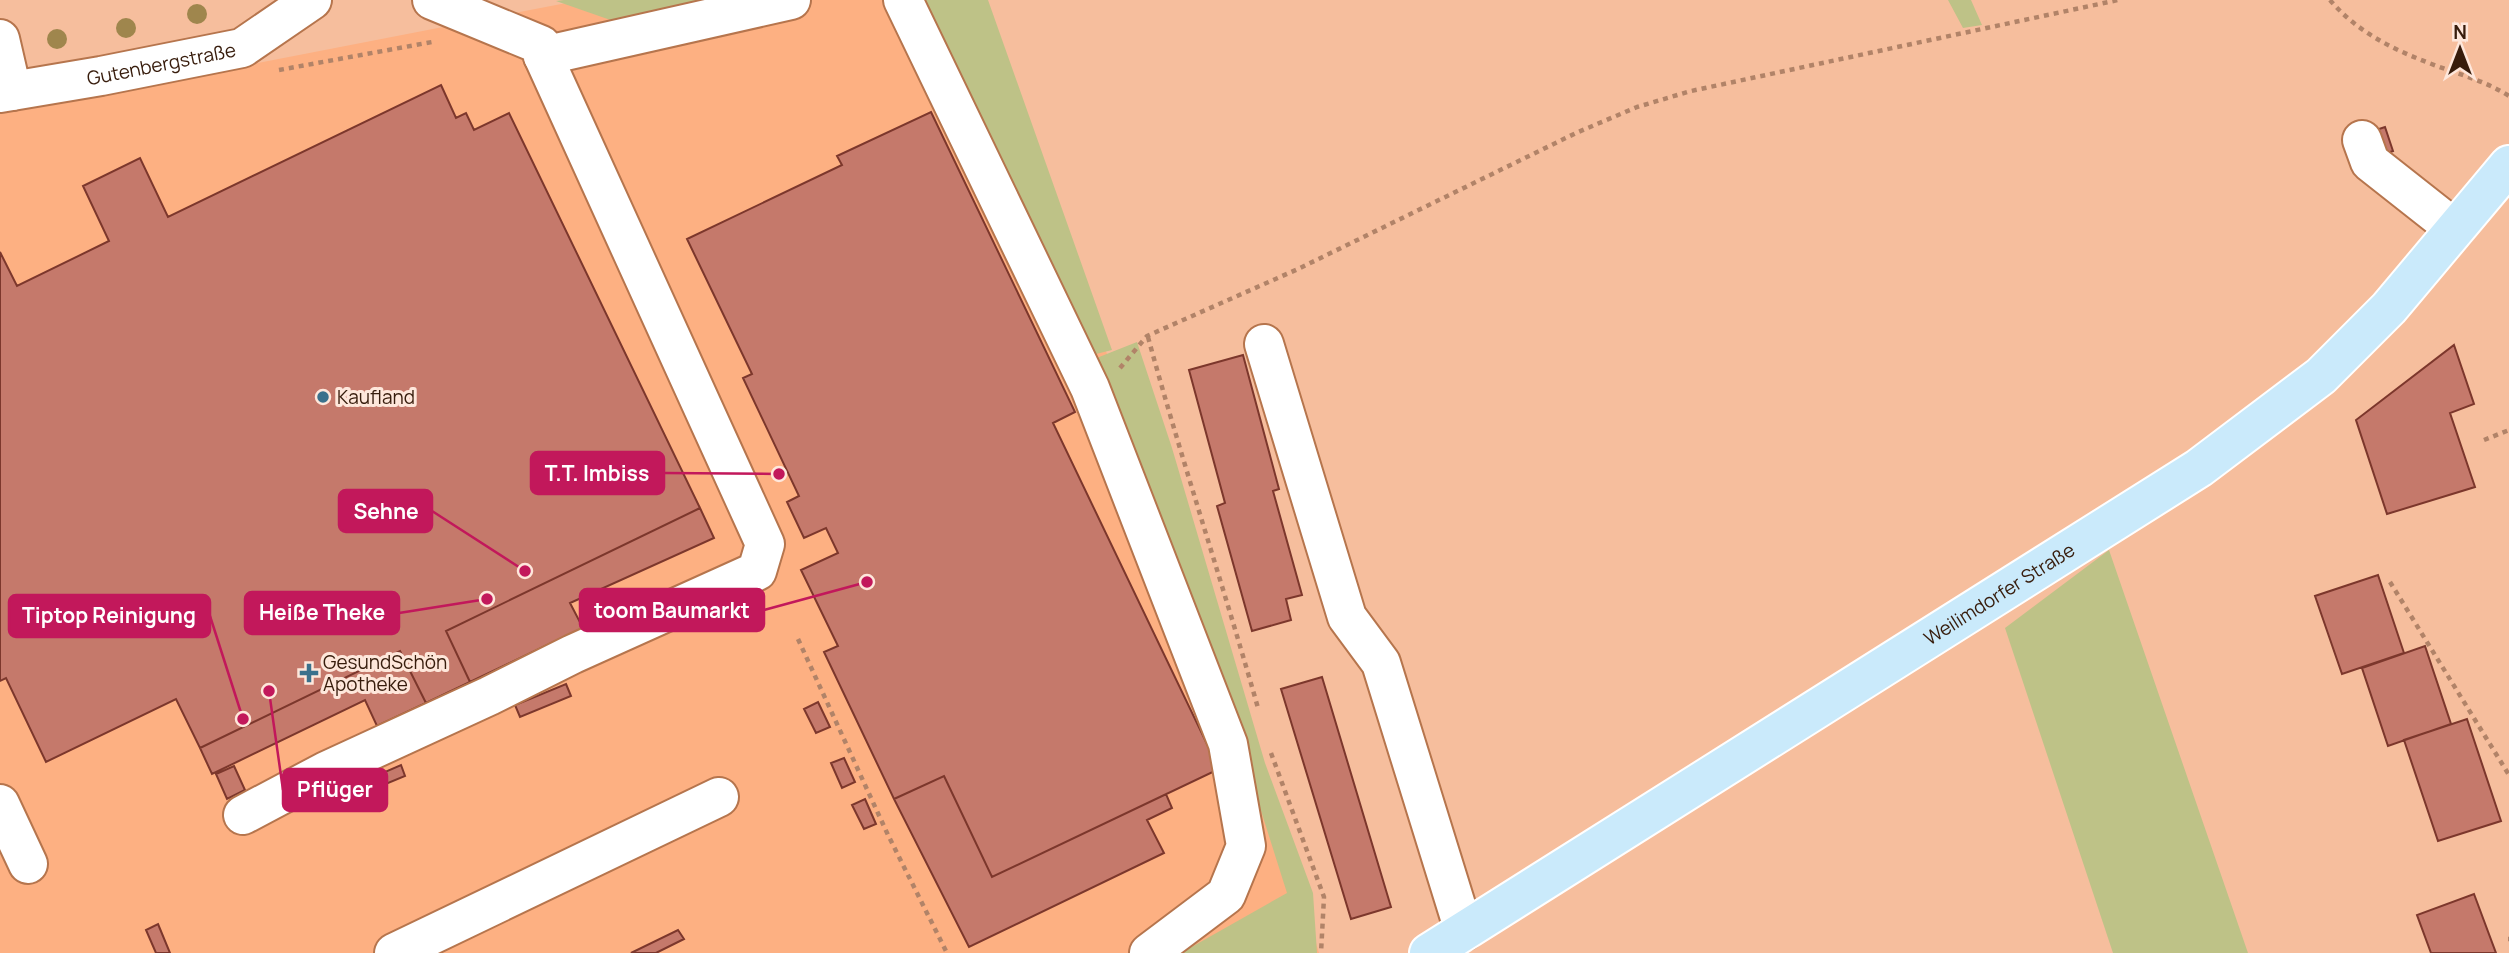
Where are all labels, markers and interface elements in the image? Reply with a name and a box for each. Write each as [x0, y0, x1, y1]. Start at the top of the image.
north arrow [2425, 14, 2495, 84]
text: N [2453, 19, 2467, 45]
street label: Gutenbergstraße [85, 37, 238, 91]
place label: Kaufland [337, 384, 415, 410]
marker: Kaufland [315, 389, 331, 405]
callout: T.T. Imbiss [531, 452, 664, 494]
text: T.T. Imbiss [545, 459, 649, 487]
callout: Sehne [339, 490, 432, 532]
text: Sehne [353, 497, 419, 525]
street label: Weilimdorfer Straße [1919, 537, 2080, 651]
callout: toom Baumarkt [580, 589, 764, 631]
callout: Heiße Theke [245, 592, 399, 634]
callout: Tiptop Reinigung [9, 595, 210, 637]
text: toom Baumarkt [594, 596, 750, 624]
text: Heiße Theke [259, 598, 385, 626]
text: Tiptop Reinigung [22, 601, 196, 629]
place label: GesundSchön Apotheke [323, 649, 447, 697]
marker: GesundSchön Apotheke [301, 665, 317, 681]
callout: Pflüger [283, 769, 387, 811]
text: Pflüger [297, 775, 373, 803]

